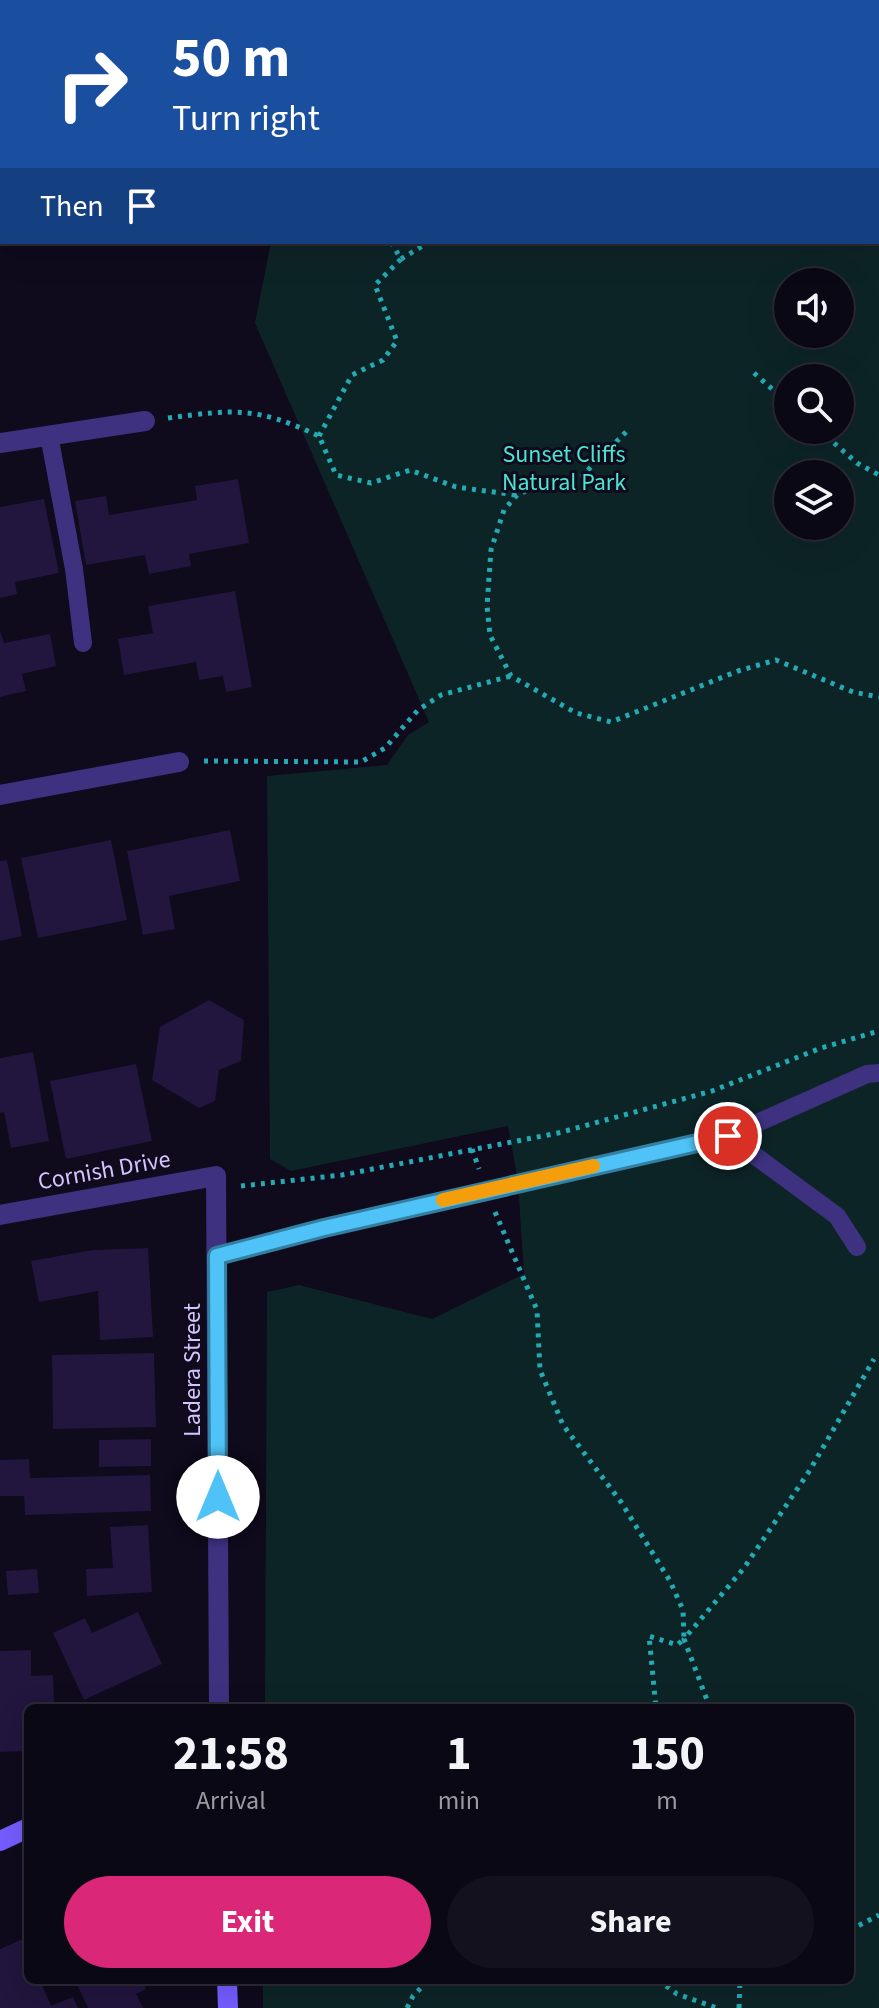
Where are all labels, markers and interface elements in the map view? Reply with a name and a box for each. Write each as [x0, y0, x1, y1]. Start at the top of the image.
text: 50 m [172, 19, 290, 98]
icon: right [40, 32, 144, 136]
text: Turn right [172, 93, 320, 144]
icon: arrive [120, 184, 164, 228]
text: Then [40, 185, 104, 228]
map controls [774, 268, 854, 540]
button: sound [774, 268, 854, 348]
button: search [774, 364, 854, 444]
park label: Sunset Cliffs Natural Park [502, 437, 626, 500]
button: layers [774, 460, 854, 540]
pin [694, 1102, 762, 1170]
icon: arrive [706, 1114, 750, 1158]
street label: Cornish Drive [35, 1142, 173, 1199]
street label: Ladera Street [175, 1303, 210, 1437]
position arrow [176, 1455, 260, 1539]
text: 21:58 [173, 1720, 289, 1788]
text: 1 [446, 1720, 472, 1788]
text: 150 [629, 1720, 705, 1788]
text: Arrival [196, 1782, 266, 1819]
text: min [438, 1782, 480, 1819]
text: m [656, 1782, 678, 1819]
button: Exit [64, 1876, 431, 1968]
button: Share [447, 1876, 814, 1968]

